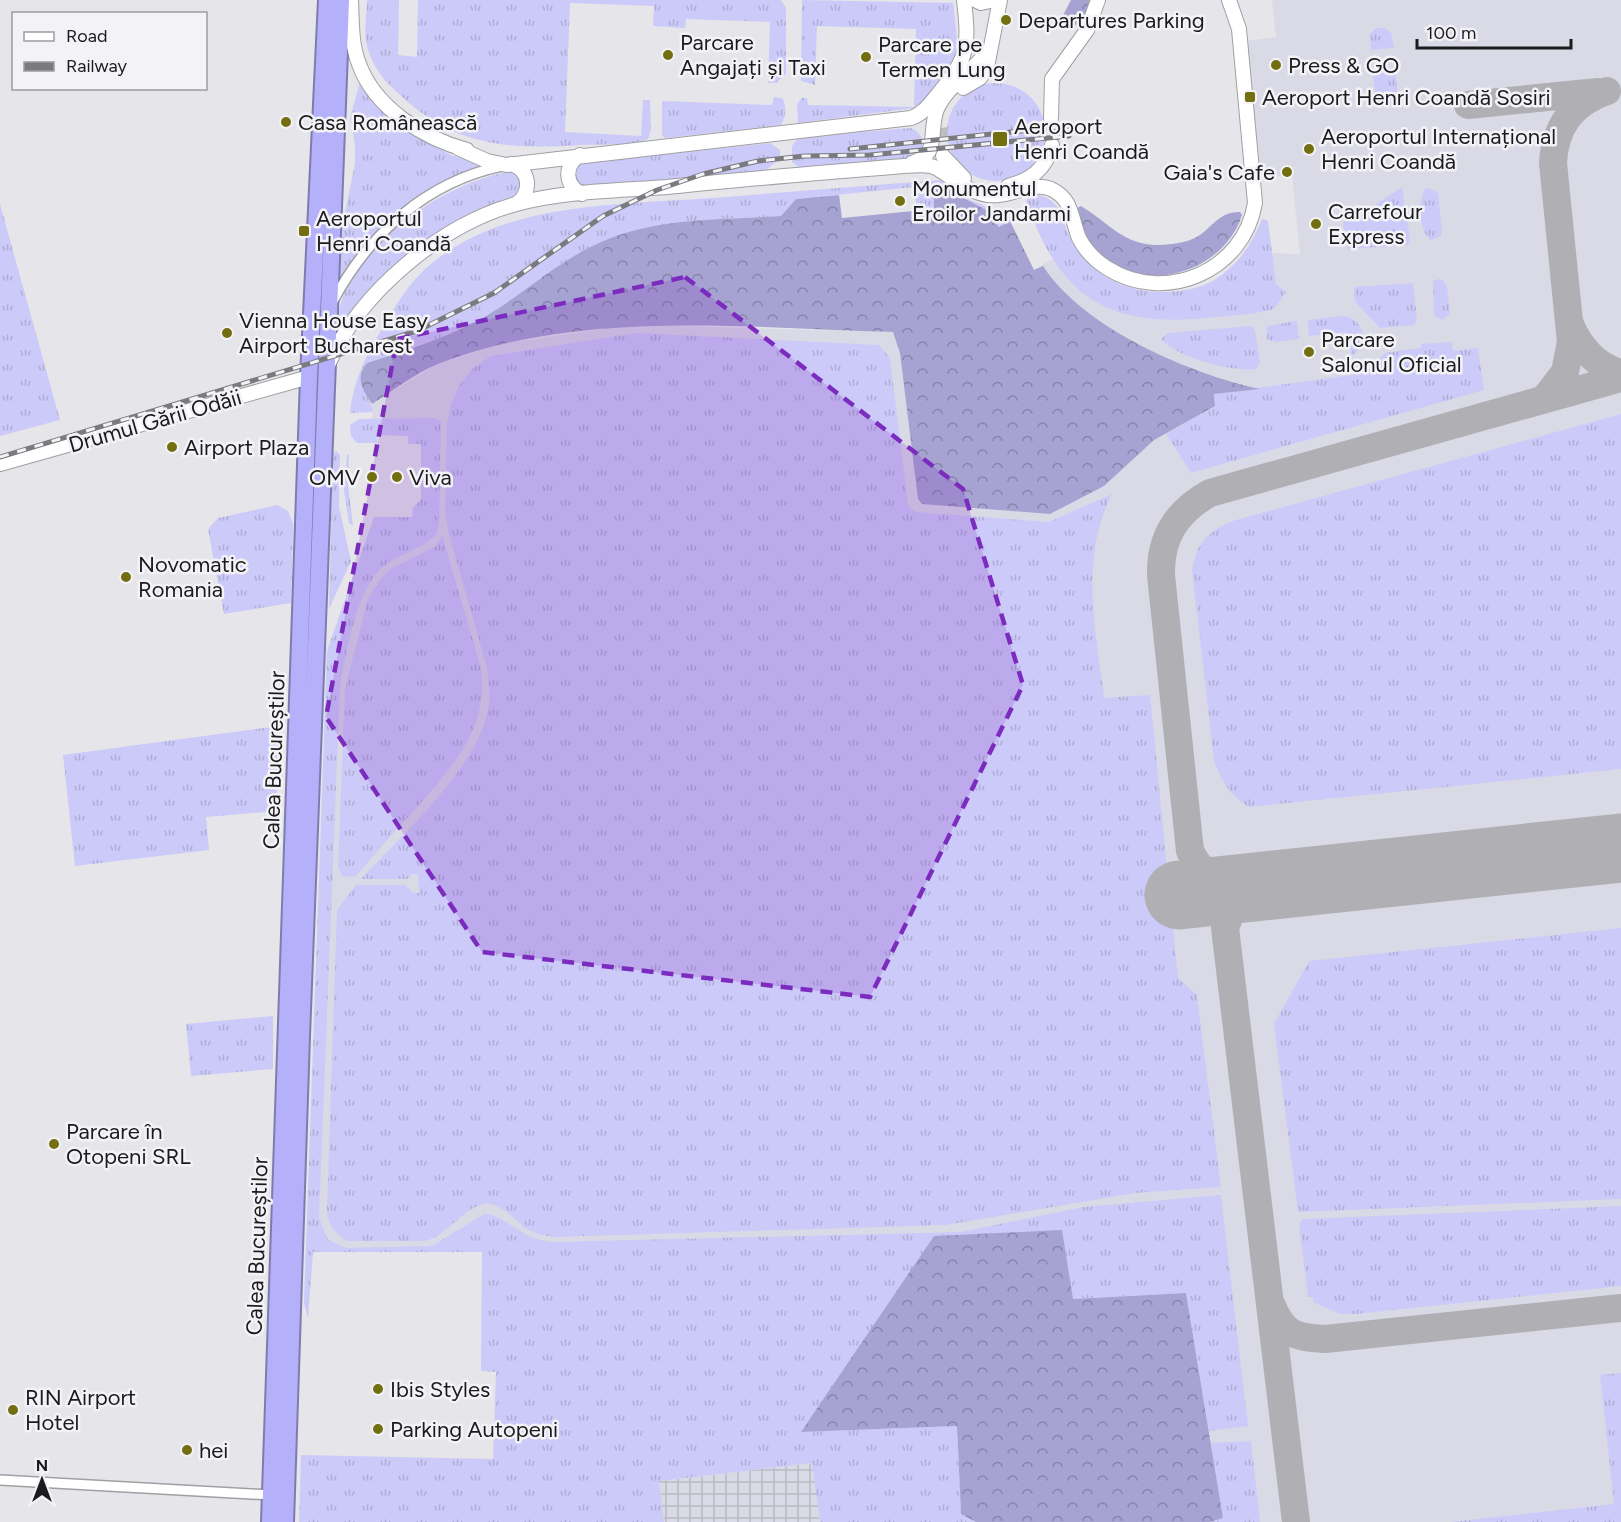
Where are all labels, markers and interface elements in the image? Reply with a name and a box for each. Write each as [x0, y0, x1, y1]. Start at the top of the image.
place label: Departures Parking [1018, 7, 1205, 34]
legend [12, 12, 207, 90]
scale bar [1417, 12, 1572, 50]
marker: Departures Parking [999, 13, 1013, 27]
text: 100 m [1426, 22, 1476, 44]
text: Road [66, 25, 107, 47]
place label: Parcare Angajați și Taxi [680, 29, 826, 81]
place label: Parcare pe Termen Lung [878, 31, 1006, 83]
marker: Parcare Angajați și Taxi [661, 48, 675, 62]
marker: Parcare pe Termen Lung [859, 50, 873, 64]
place label: Press & GO [1288, 52, 1399, 79]
text: Railway [66, 55, 128, 77]
marker: Press & GO [1269, 58, 1283, 72]
place label: Aeroport Henri Coandă Sosiri [1262, 84, 1551, 111]
marker: Aeroport Henri Coandă Sosiri [1243, 90, 1257, 104]
place label: Casa Românească [298, 109, 477, 136]
place label: Aeroport Henri Coandă [1014, 113, 1149, 165]
marker: Casa Românească [279, 115, 293, 129]
place label: Aeroportul Internațional Henri Coandă [1321, 123, 1556, 175]
marker: Aeroport Henri Coandă [991, 130, 1009, 148]
marker: Aeroportul Internațional Henri Coandă [1302, 142, 1316, 156]
place label: Gaia's Cafe [1164, 159, 1275, 186]
marker: Gaia's Cafe [1280, 165, 1294, 179]
place label: Monumentul Eroilor Jandarmi [912, 175, 1071, 227]
marker: Monumentul Eroilor Jandarmi [893, 194, 907, 208]
place label: Carrefour Express [1328, 198, 1423, 250]
place label: Aeroportul Henri Coandă [316, 205, 451, 257]
marker: Carrefour Express [1309, 217, 1323, 231]
marker: Aeroportul Henri Coandă [297, 224, 311, 238]
place label: Vienna House Easy Airport Bucharest [239, 307, 428, 359]
marker: Vienna House Easy Airport Bucharest [220, 326, 234, 340]
place label: Parcare Salonul Oficial [1321, 326, 1462, 378]
marker: Parcare Salonul Oficial [1302, 345, 1316, 359]
street label: Drumul Gării Odăii [65, 383, 245, 459]
place label: Airport Plaza [184, 434, 309, 461]
marker: Airport Plaza [165, 440, 179, 454]
place label: OMV [309, 464, 361, 491]
place label: Viva [409, 464, 452, 491]
marker: OMV [365, 470, 379, 484]
marker: Viva [390, 470, 404, 484]
place label: Novomatic Romania [138, 551, 247, 603]
marker: Novomatic Romania [119, 570, 133, 584]
street label: Calea Bucureștilor [257, 670, 291, 850]
place label: Parcare în Otopeni SRL [66, 1118, 191, 1170]
marker: Parcare în Otopeni SRL [47, 1137, 61, 1151]
street label: Calea Bucureștilor [240, 1156, 274, 1336]
place label: Ibis Styles [390, 1376, 490, 1403]
marker: Ibis Styles [371, 1382, 385, 1396]
place label: RIN Airport Hotel [25, 1384, 136, 1436]
marker: RIN Airport Hotel [6, 1403, 20, 1417]
place label: Parking Autopeni [390, 1416, 558, 1443]
marker: Parking Autopeni [371, 1422, 385, 1436]
place label: hei [199, 1437, 228, 1464]
marker: hei [180, 1443, 194, 1457]
north arrow [12, 1450, 72, 1510]
text: N [36, 1456, 48, 1475]

